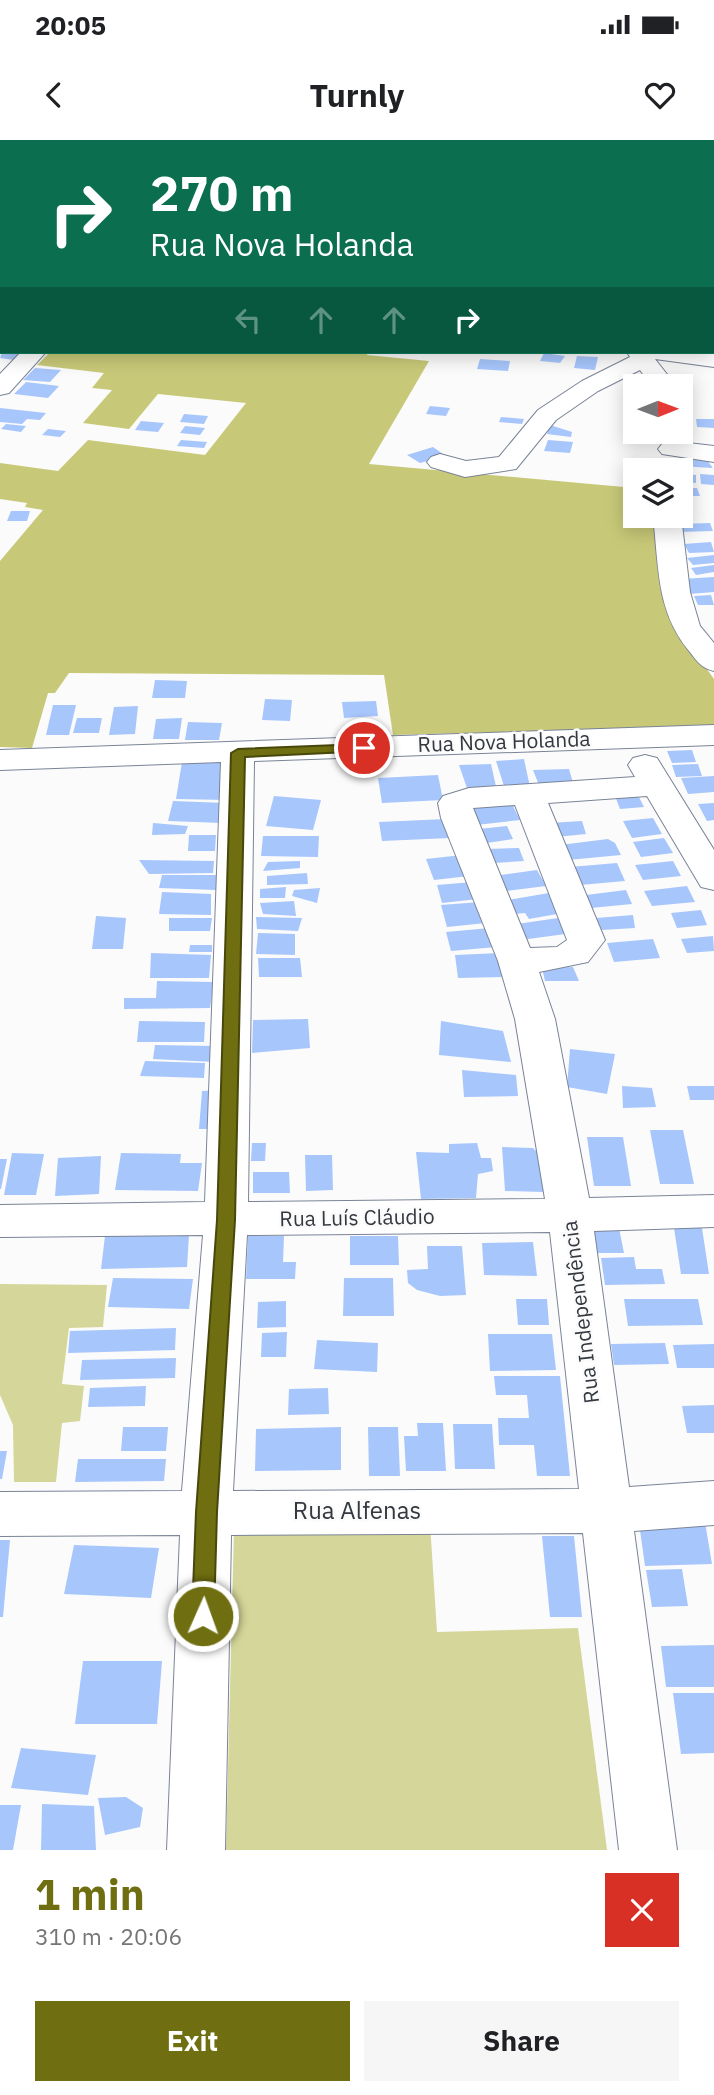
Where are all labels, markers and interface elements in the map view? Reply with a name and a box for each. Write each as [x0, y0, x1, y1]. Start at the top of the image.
text: 20:05 [35, 8, 106, 42]
text: Turnly [310, 74, 404, 116]
icon: back [35, 76, 73, 114]
icon: heart [641, 76, 679, 114]
text: 270 m [150, 161, 294, 224]
icon: right [35, 168, 126, 259]
text: Rua Nova Holanda [150, 223, 414, 265]
icon: left [229, 301, 267, 339]
icon: ahead [302, 301, 340, 339]
icon: ahead [375, 301, 413, 339]
icon: right [448, 301, 486, 339]
north arrow [623, 374, 693, 444]
map controls [623, 374, 693, 528]
button: layers [623, 458, 693, 528]
pin [334, 718, 394, 778]
street label: Rua Nova Holanda [417, 724, 591, 758]
icon: arrive [345, 729, 383, 767]
street label: Rua Luís Cláudio [279, 1202, 435, 1232]
street label: Rua Independência [555, 1219, 605, 1405]
street label: Rua Alfenas [293, 1494, 421, 1526]
position arrow [166, 1579, 240, 1653]
text: 1 min [35, 1867, 145, 1922]
button: close [605, 1873, 679, 1947]
text: 310 m · 20:06 [35, 1921, 182, 1951]
button: Exit [35, 2001, 350, 2081]
button: Share [364, 2001, 679, 2081]

